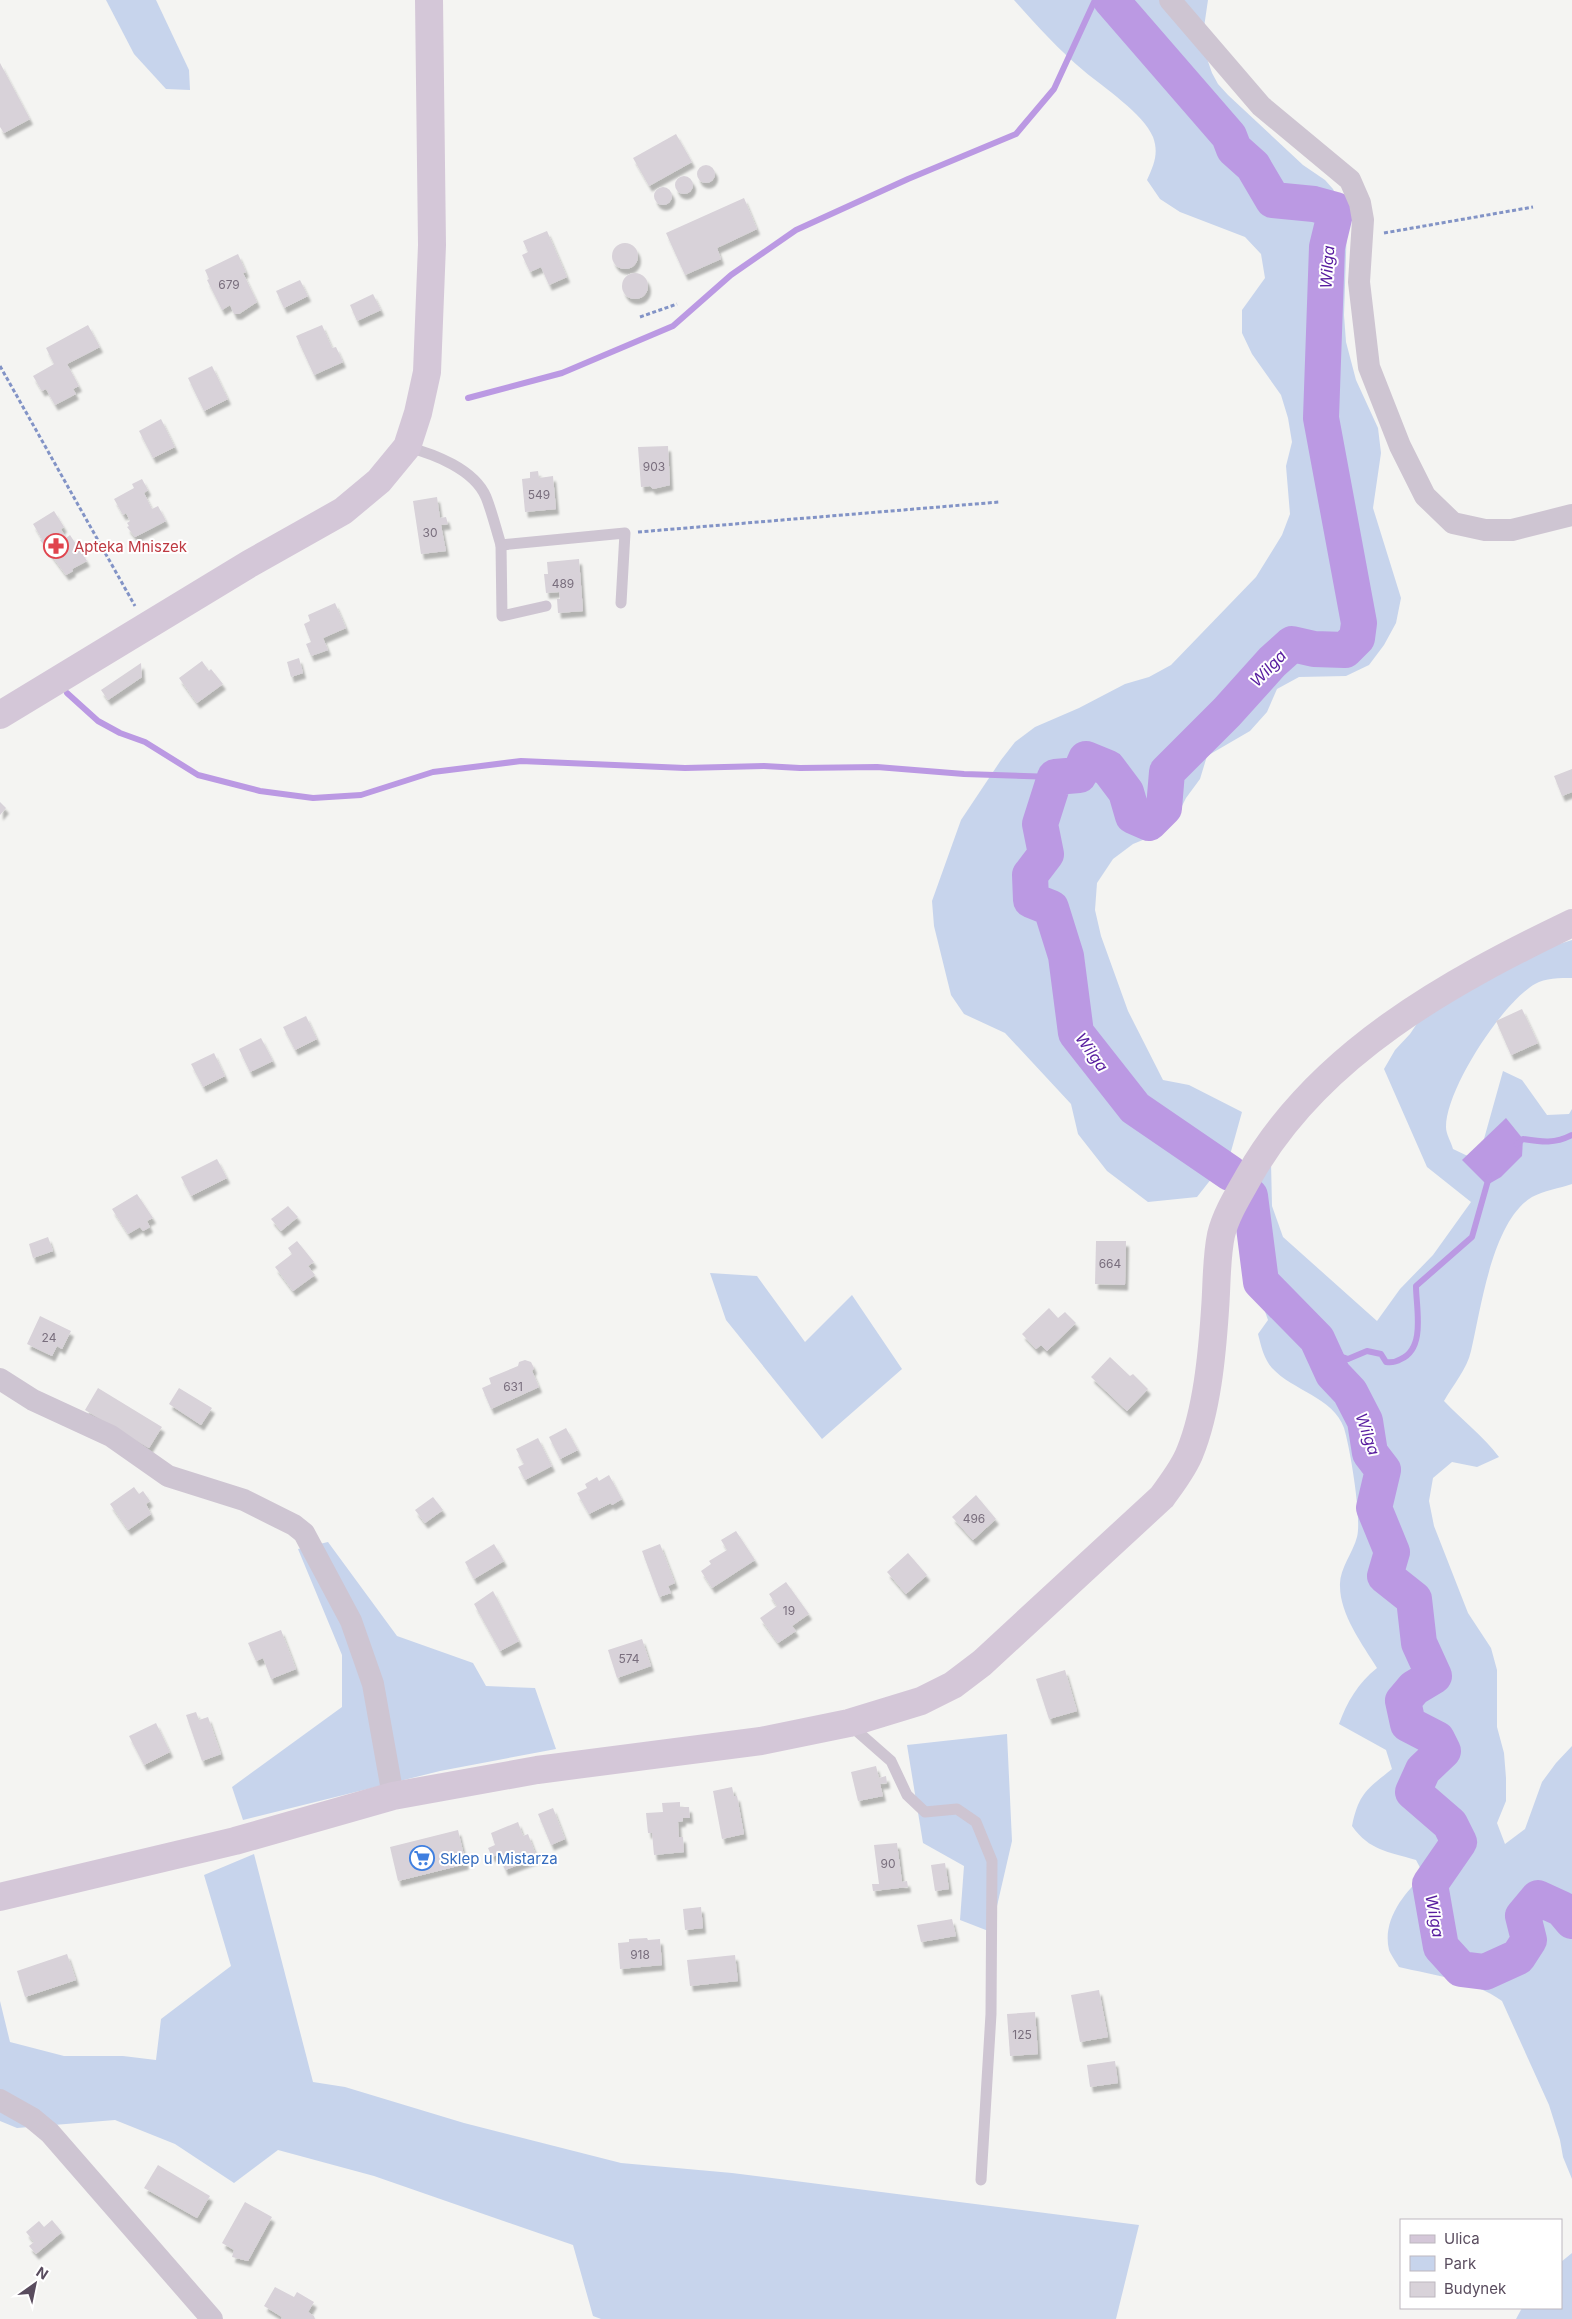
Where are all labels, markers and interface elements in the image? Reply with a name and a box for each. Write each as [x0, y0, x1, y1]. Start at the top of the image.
water label: Wilga [1316, 245, 1338, 289]
house number: 679 [218, 277, 240, 292]
house number: 903 [643, 459, 665, 474]
house number: 549 [528, 487, 550, 502]
house number: 30 [423, 525, 437, 540]
pharmacy icon: Apteka Mniszek [43, 533, 69, 559]
place label: Apteka Mniszek [74, 537, 188, 556]
house number: 489 [552, 576, 574, 591]
water label: Wilga [1246, 645, 1290, 690]
water label: Wilga [1071, 1029, 1113, 1075]
house number: 664 [1099, 1256, 1122, 1271]
house number: 24 [42, 1330, 57, 1345]
house number: 631 [503, 1379, 523, 1394]
water label: Wilga [1352, 1410, 1385, 1458]
house number: 496 [963, 1511, 985, 1526]
house number: 19 [783, 1603, 795, 1618]
house number: 574 [618, 1651, 640, 1666]
supermarket icon: Sklep u Mistarza [409, 1845, 435, 1871]
place label: Sklep u Mistarza [440, 1849, 558, 1868]
house number: 90 [880, 1856, 896, 1871]
water label: Wilga [1421, 1893, 1449, 1939]
house number: 918 [630, 1947, 650, 1962]
house number: 125 [1012, 2027, 1032, 2042]
legend [1400, 2219, 1562, 2309]
text: Ulica [1444, 2229, 1480, 2248]
text: Park [1444, 2254, 1477, 2273]
north arrow [10, 2259, 60, 2309]
text: N [33, 2263, 51, 2283]
text: Budynek [1444, 2279, 1507, 2298]

